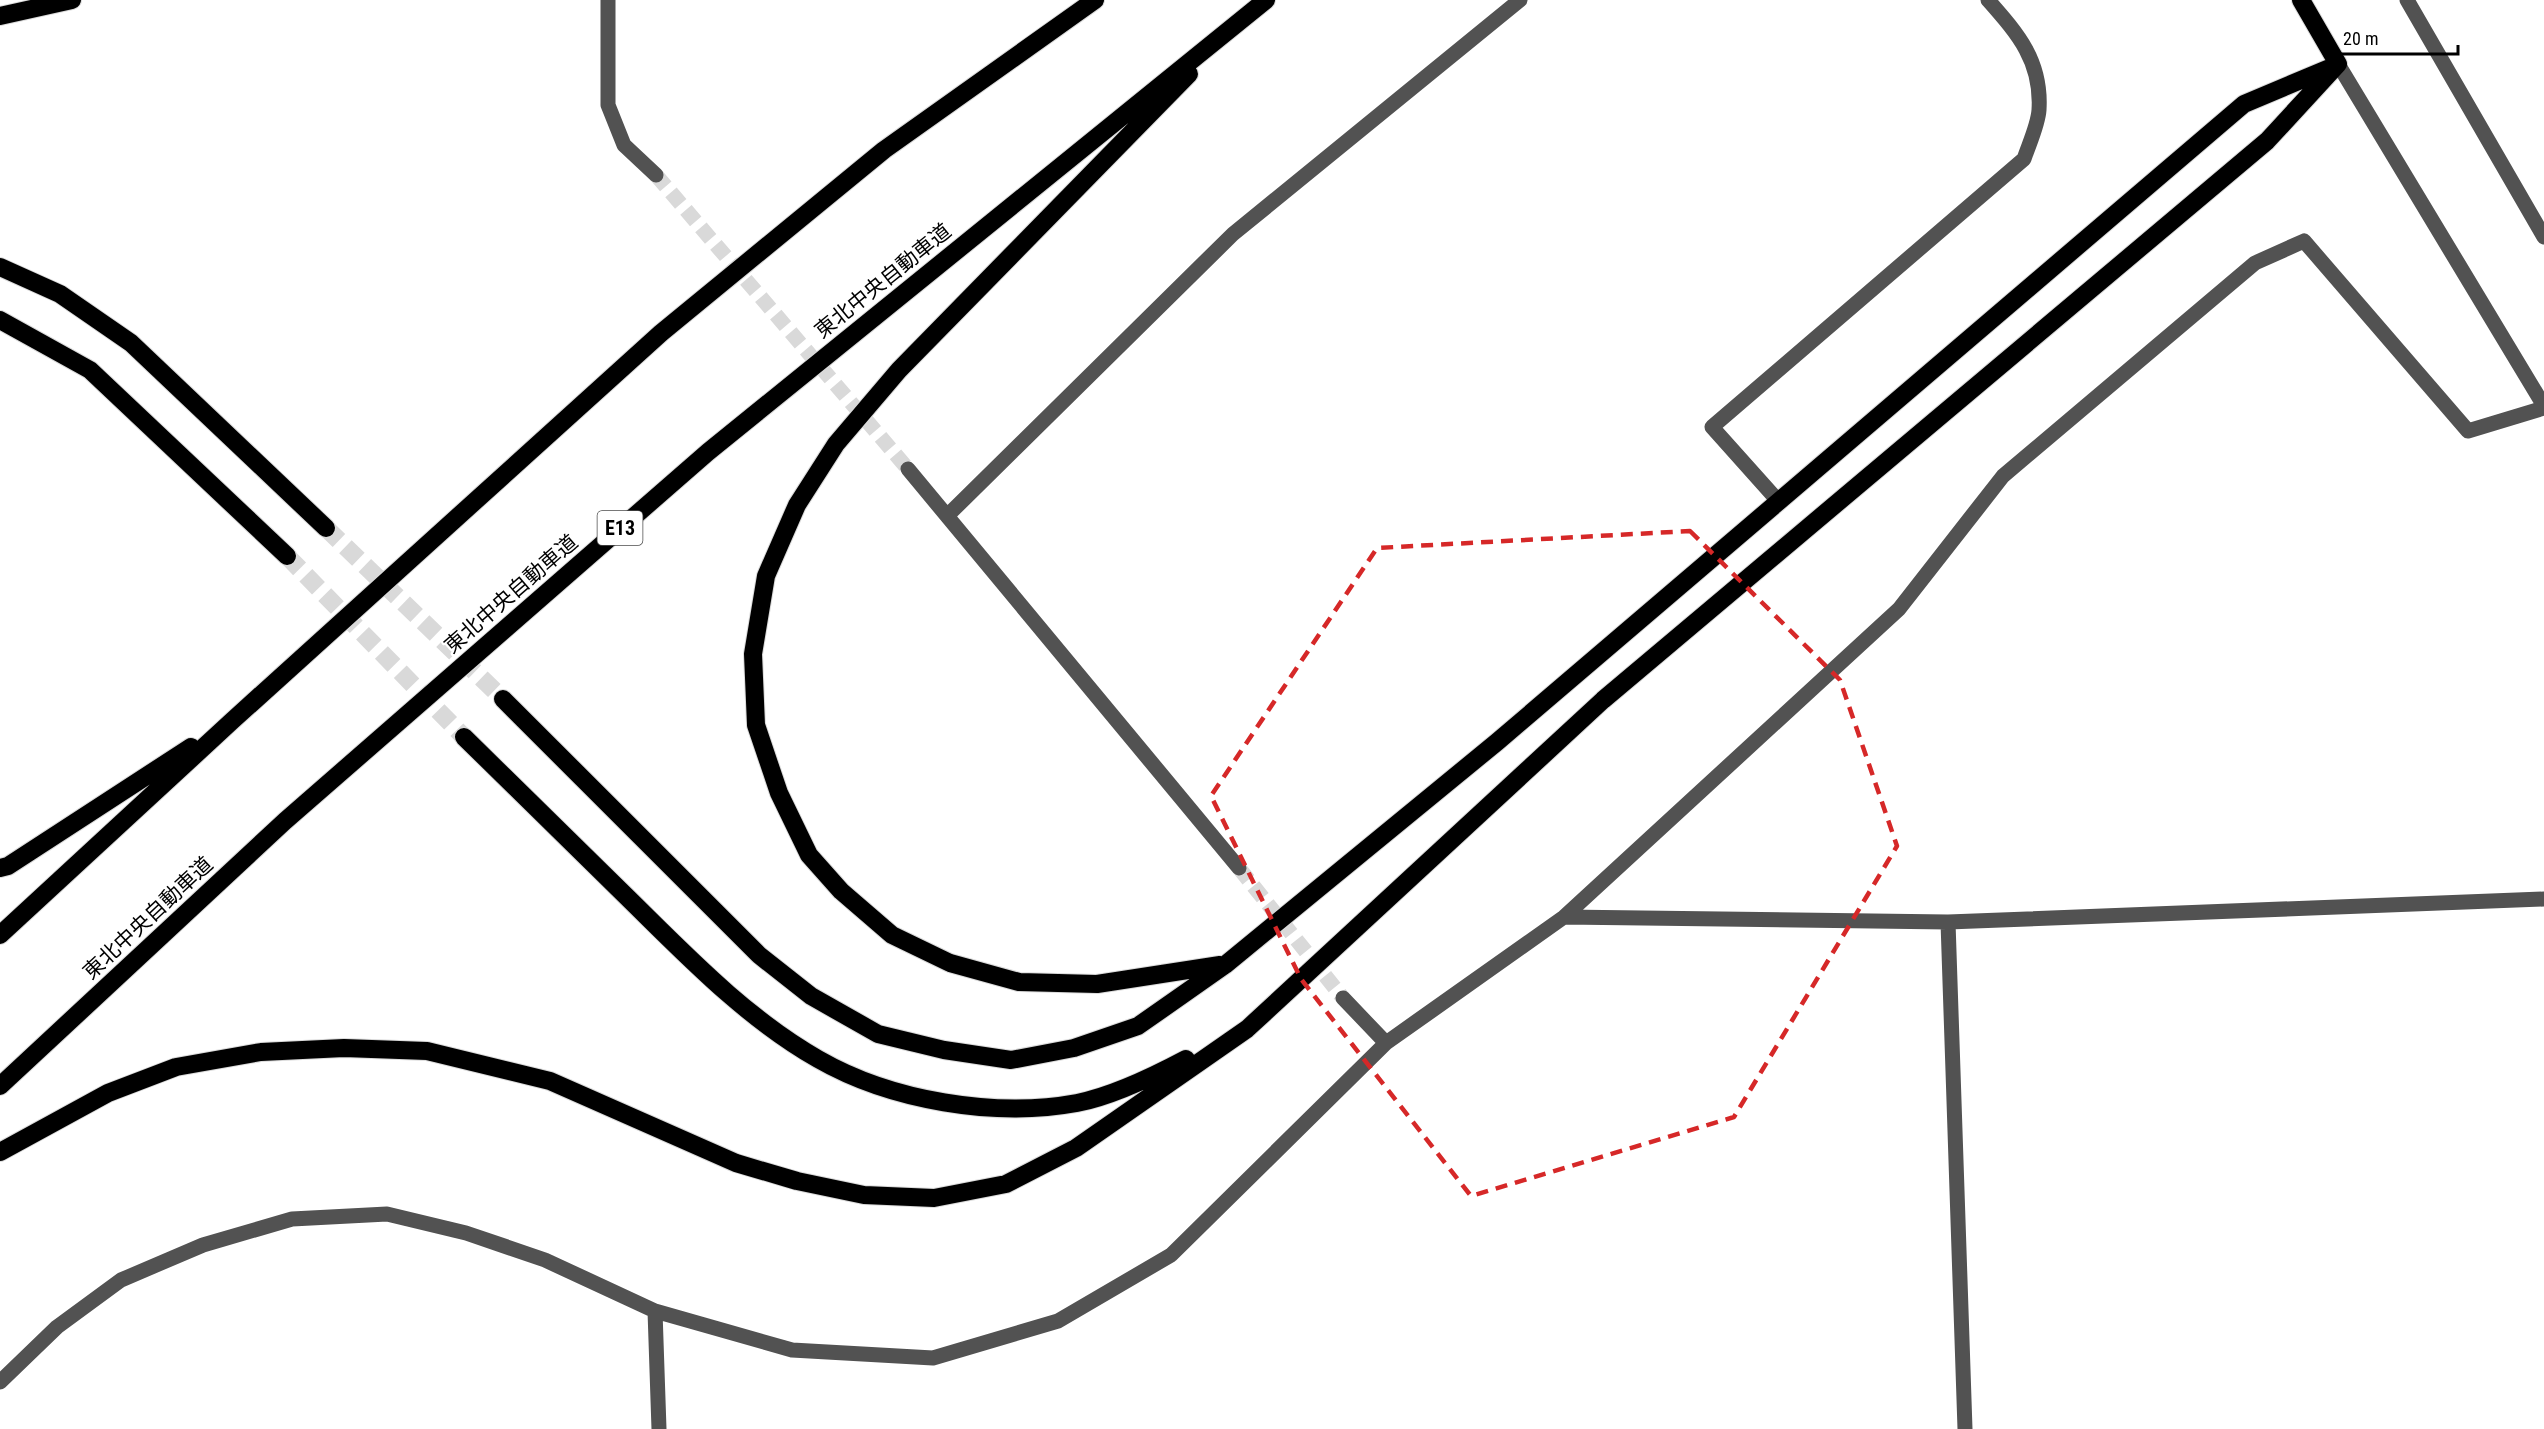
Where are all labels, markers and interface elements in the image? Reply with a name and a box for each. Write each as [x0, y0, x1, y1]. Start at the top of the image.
scale bar [2334, 18, 2458, 56]
text: 20 m [2343, 28, 2378, 49]
street label: 東北中央自動車道 [810, 219, 956, 343]
road number: E13 [598, 511, 642, 545]
street label: 東北中央自動車道 [440, 530, 582, 658]
street label: 東北中央自動車道 [78, 852, 218, 984]

